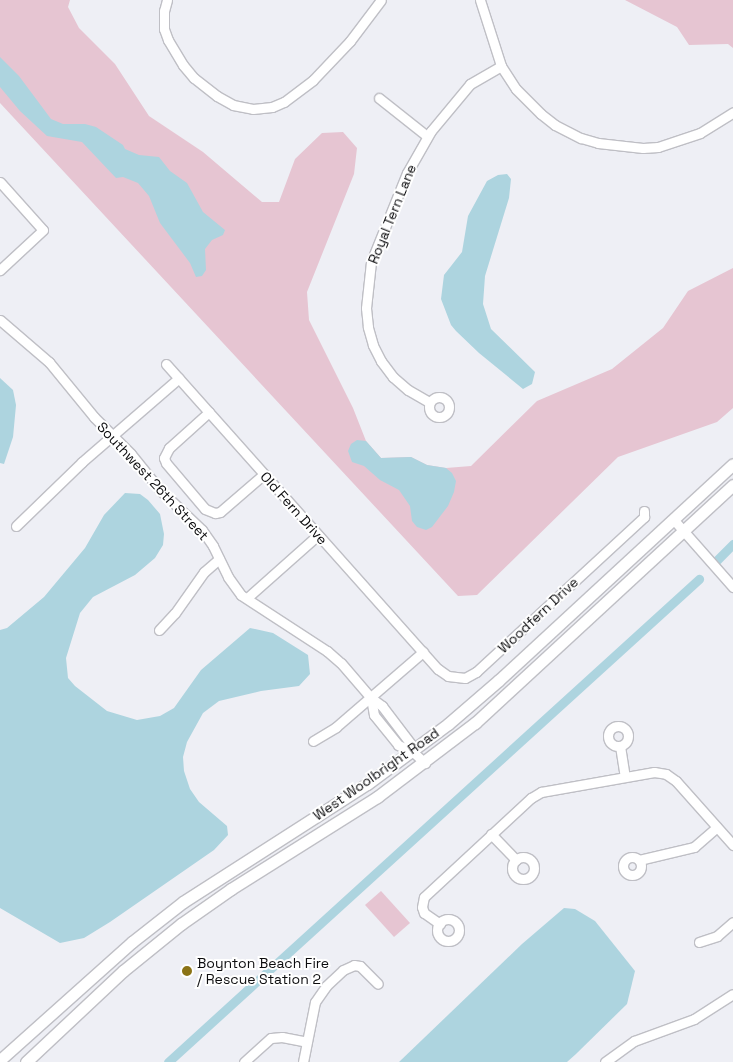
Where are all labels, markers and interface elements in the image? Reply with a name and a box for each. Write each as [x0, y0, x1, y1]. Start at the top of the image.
street label: Royal Tern Lane [364, 162, 420, 266]
street label: Southwest 26th Street [94, 418, 212, 544]
street label: Old Fern Drive [257, 468, 331, 548]
street label: Woodfern Drive [494, 574, 582, 656]
street label: West Woolbright Road [310, 724, 442, 824]
place label: Boynton Beach Fire / Rescue Station 2 [197, 955, 329, 988]
marker: Boynton Beach Fire / Rescue Station 2 [181, 965, 193, 977]

